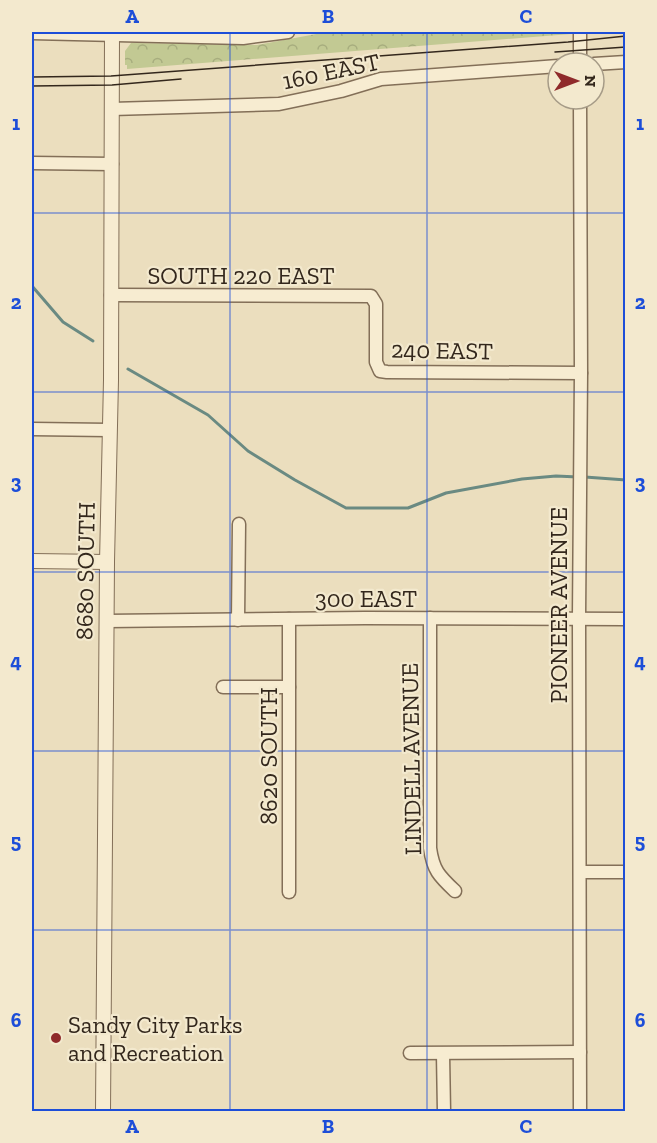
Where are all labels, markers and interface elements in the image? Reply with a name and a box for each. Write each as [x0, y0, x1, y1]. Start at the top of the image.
text: A [125, 4, 139, 28]
text: B [322, 4, 334, 28]
text: C [520, 4, 533, 28]
street label: 160 EAST [280, 47, 382, 95]
north arrow [546, 51, 606, 111]
text: N [581, 75, 600, 87]
text: 1 [12, 111, 20, 135]
text: 1 [636, 111, 644, 135]
street label: SOUTH 220 EAST [147, 261, 335, 290]
text: 2 [11, 290, 22, 314]
text: 2 [635, 290, 646, 314]
street label: 240 EAST [391, 335, 493, 365]
text: 3 [11, 470, 22, 494]
text: 3 [635, 470, 646, 494]
street label: 8680 SOUTH [69, 502, 101, 640]
street label: PIONEER AVENUE [544, 507, 573, 703]
street label: 300 EAST [315, 584, 417, 613]
text: 4 [10, 649, 22, 673]
text: 4 [634, 649, 646, 673]
street label: LINDELL AVENUE [395, 663, 427, 855]
street label: 8620 SOUTH [254, 687, 283, 825]
text: 5 [11, 829, 21, 853]
text: 5 [635, 829, 645, 853]
text: 6 [11, 1008, 22, 1032]
text: 6 [635, 1008, 646, 1032]
place label: Sandy City Parks and Recreation [68, 1010, 243, 1067]
marker: Sandy City Parks and Recreation [49, 1031, 63, 1045]
text: A [125, 1114, 139, 1138]
text: B [322, 1114, 334, 1138]
text: C [520, 1114, 533, 1138]

